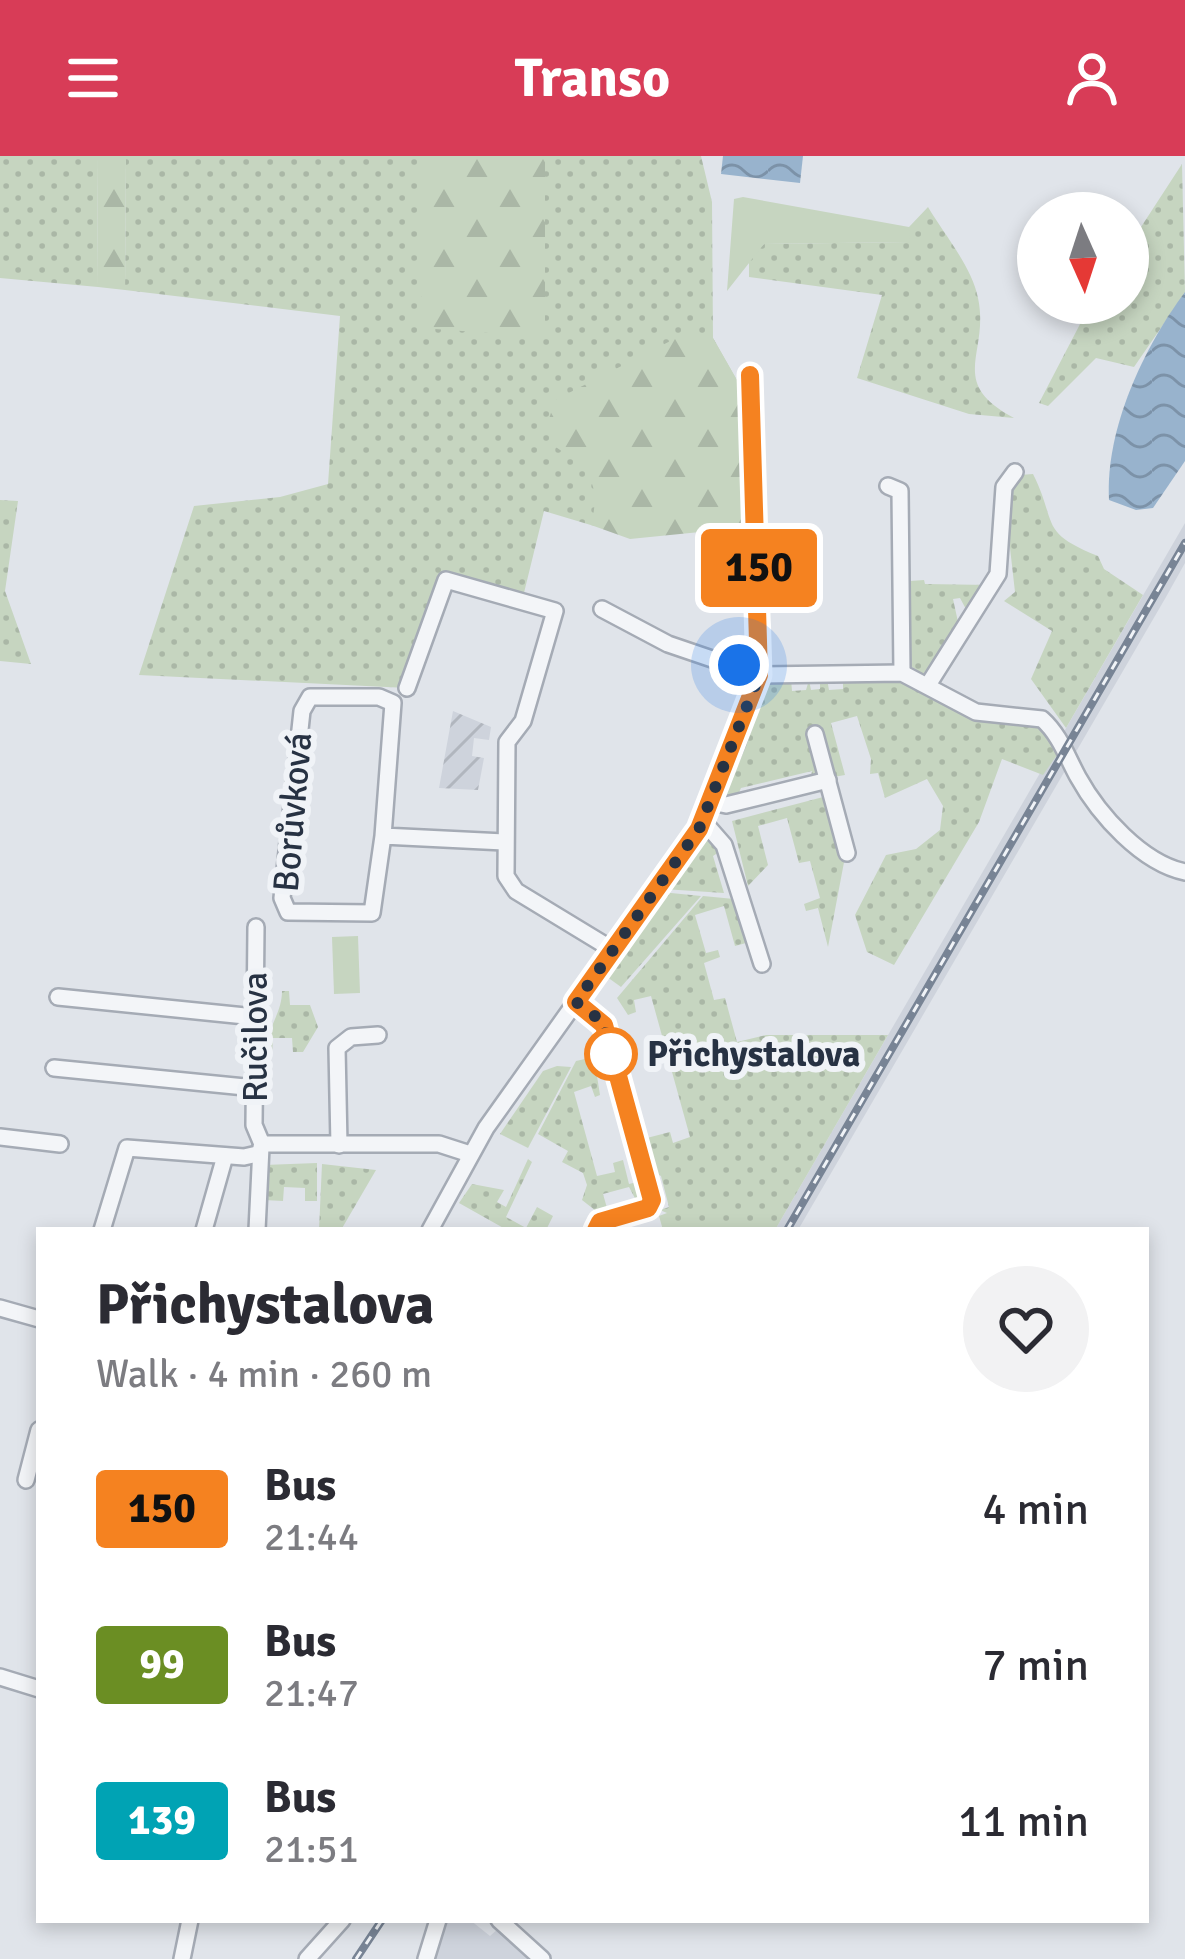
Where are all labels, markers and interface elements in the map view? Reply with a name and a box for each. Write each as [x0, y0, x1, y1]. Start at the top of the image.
icon: menu [60, 45, 126, 111]
text: Transo [515, 45, 670, 112]
icon: person [1059, 45, 1125, 111]
north arrow [1017, 192, 1149, 324]
map controls [1017, 192, 1149, 324]
line badge: 150 [690, 529, 828, 607]
text: 150 [725, 542, 793, 593]
your location [709, 635, 769, 695]
street label: Borůvková [264, 730, 322, 894]
street label: Ručilova [233, 972, 278, 1102]
marker: Přichystalova [586, 1029, 636, 1079]
place label: Přichystalova [647, 1032, 861, 1077]
button: heart [963, 1266, 1089, 1392]
text: Přichystalova [96, 1269, 434, 1340]
text: Walk · 4 min · 260 m [96, 1350, 432, 1398]
text: Bus [264, 1458, 336, 1513]
text: 4 min [982, 1482, 1089, 1537]
text: 150 [128, 1483, 196, 1534]
text: 21:44 [264, 1513, 359, 1561]
text: Bus [264, 1614, 336, 1669]
text: 7 min [982, 1638, 1089, 1693]
text: 99 [139, 1639, 185, 1690]
text: 21:47 [264, 1669, 359, 1717]
text: Bus [264, 1770, 336, 1825]
text: 11 min [958, 1794, 1089, 1849]
text: 139 [128, 1795, 196, 1846]
text: 21:51 [264, 1825, 359, 1873]

